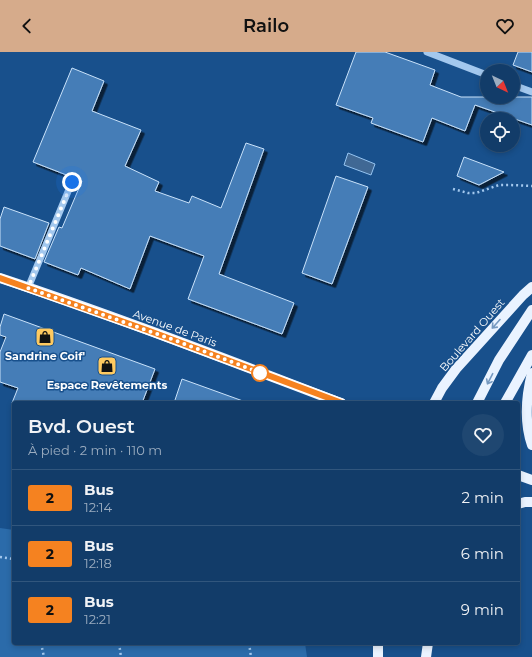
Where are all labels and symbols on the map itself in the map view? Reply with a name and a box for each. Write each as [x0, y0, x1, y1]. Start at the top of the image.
north arrow [480, 64, 520, 104]
your location [62, 172, 82, 192]
street label: Boulevard Ouest [437, 295, 508, 374]
street label: Avenue de Paris [131, 306, 219, 350]
one-way arrow [492, 319, 501, 330]
shop icon: Sandrine Coif' [34, 326, 56, 348]
place label: Sandrine Coif' [5, 349, 85, 363]
shop icon: Espace Revêtements [96, 355, 118, 377]
unlabelled marker [251, 364, 269, 382]
one-way arrow [486, 373, 493, 385]
place label: Espace Revêtements [47, 378, 167, 392]

